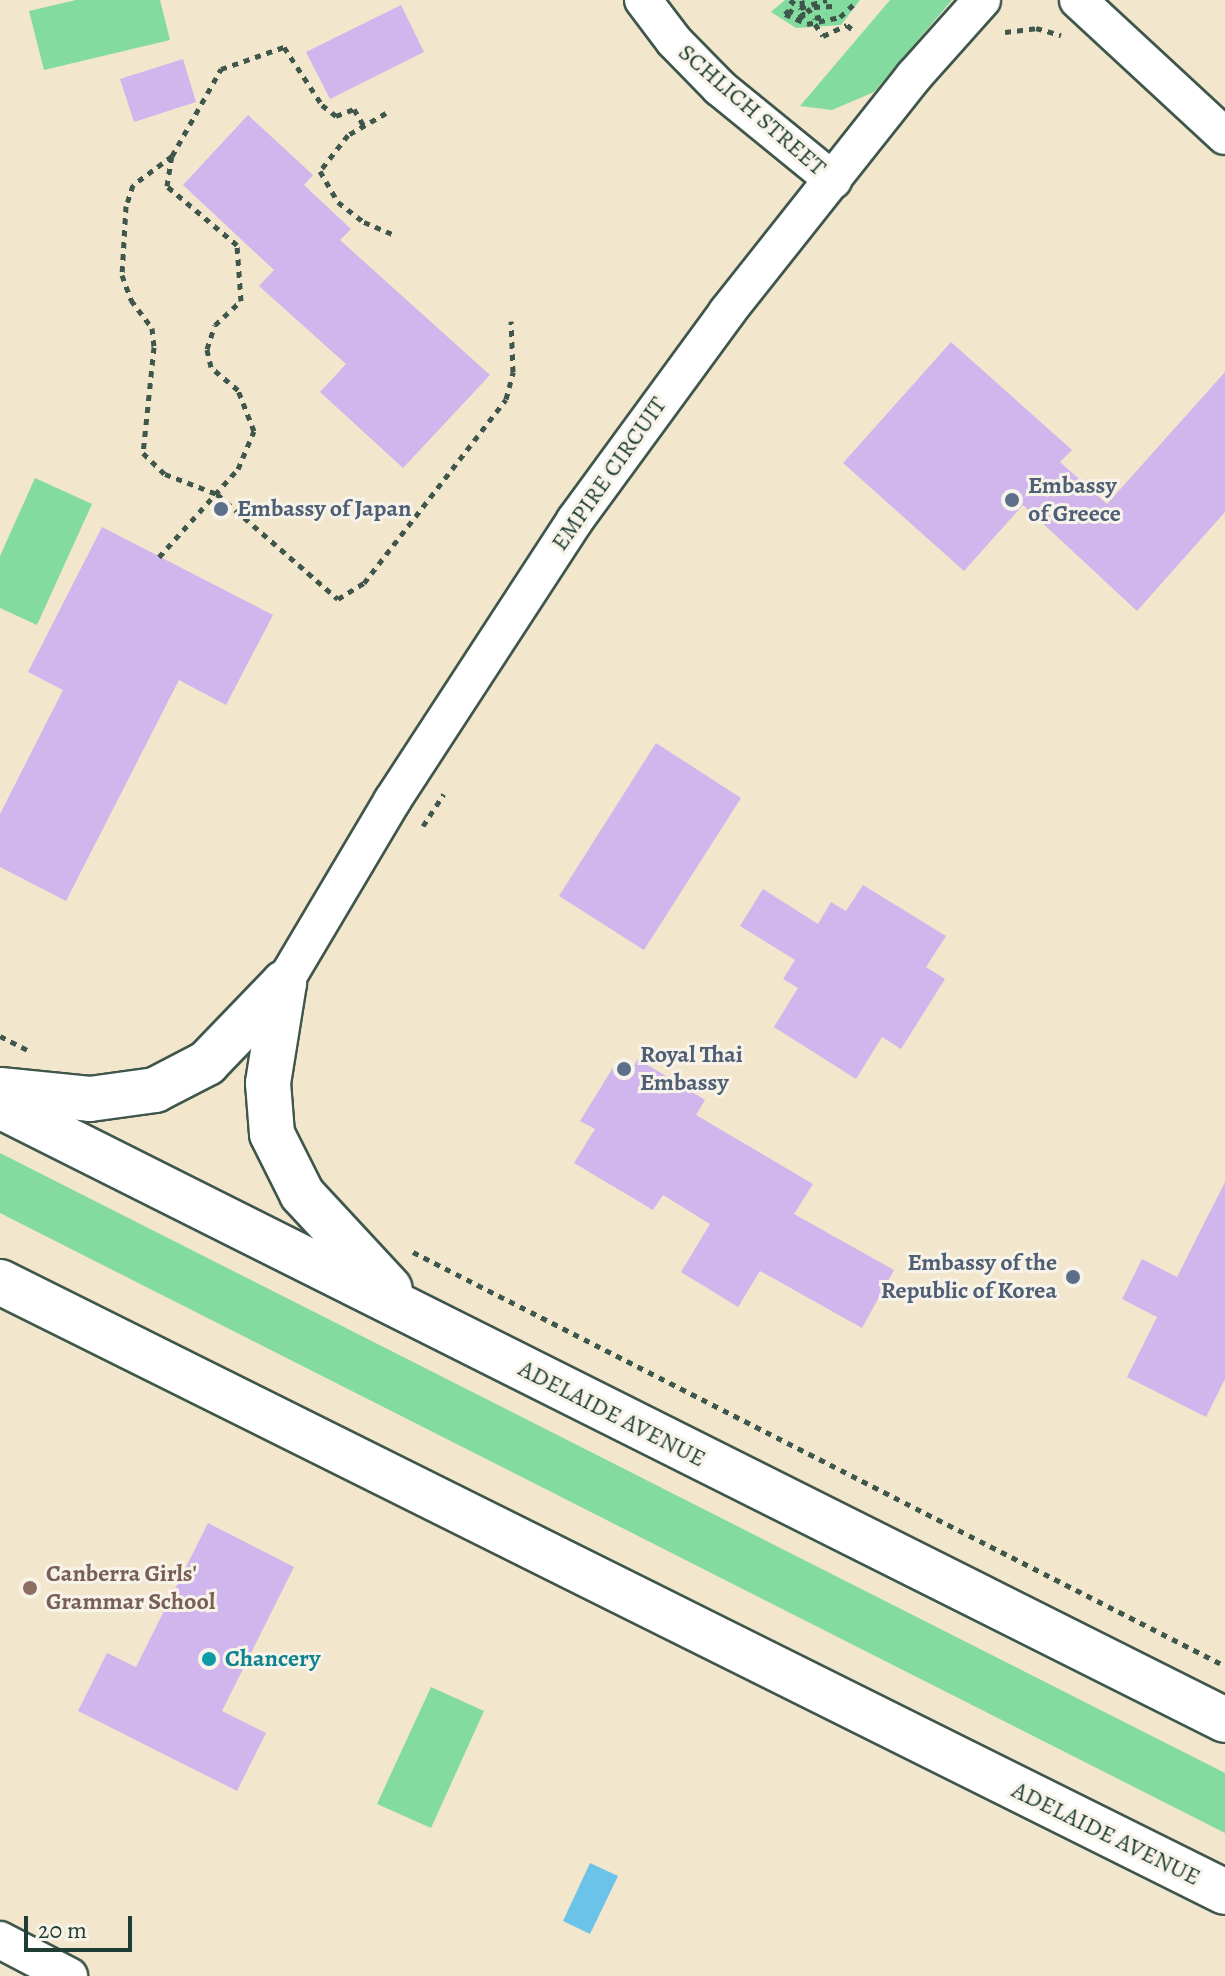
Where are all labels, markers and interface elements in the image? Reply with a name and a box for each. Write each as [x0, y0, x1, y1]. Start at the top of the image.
street label: SCHLICH STREET [672, 38, 832, 182]
street label: EMPIRE CIRCUIT [545, 392, 673, 556]
place label: Embassy of Greece [1028, 472, 1121, 528]
marker: Embassy of Greece [1003, 491, 1021, 509]
place label: Embassy of Japan [237, 495, 411, 523]
marker: Embassy of Japan [212, 500, 230, 518]
place label: Royal Thai Embassy [640, 1041, 743, 1097]
marker: Royal Thai Embassy [615, 1060, 633, 1078]
place label: Embassy of the Republic of Korea [881, 1249, 1057, 1305]
marker: Embassy of the Republic of Korea [1064, 1268, 1082, 1286]
street label: ADELAIDE AVENUE [514, 1354, 710, 1474]
place label: Canberra Girls' Grammar School [46, 1560, 215, 1616]
marker: Canberra Girls' Grammar School [21, 1579, 39, 1597]
place label: Chancery [225, 1645, 320, 1673]
marker: Chancery [200, 1650, 218, 1668]
street label: ADELAIDE AVENUE [1007, 1776, 1205, 1892]
scale bar [28, 1900, 136, 1950]
text: 20 m [38, 1914, 87, 1946]

